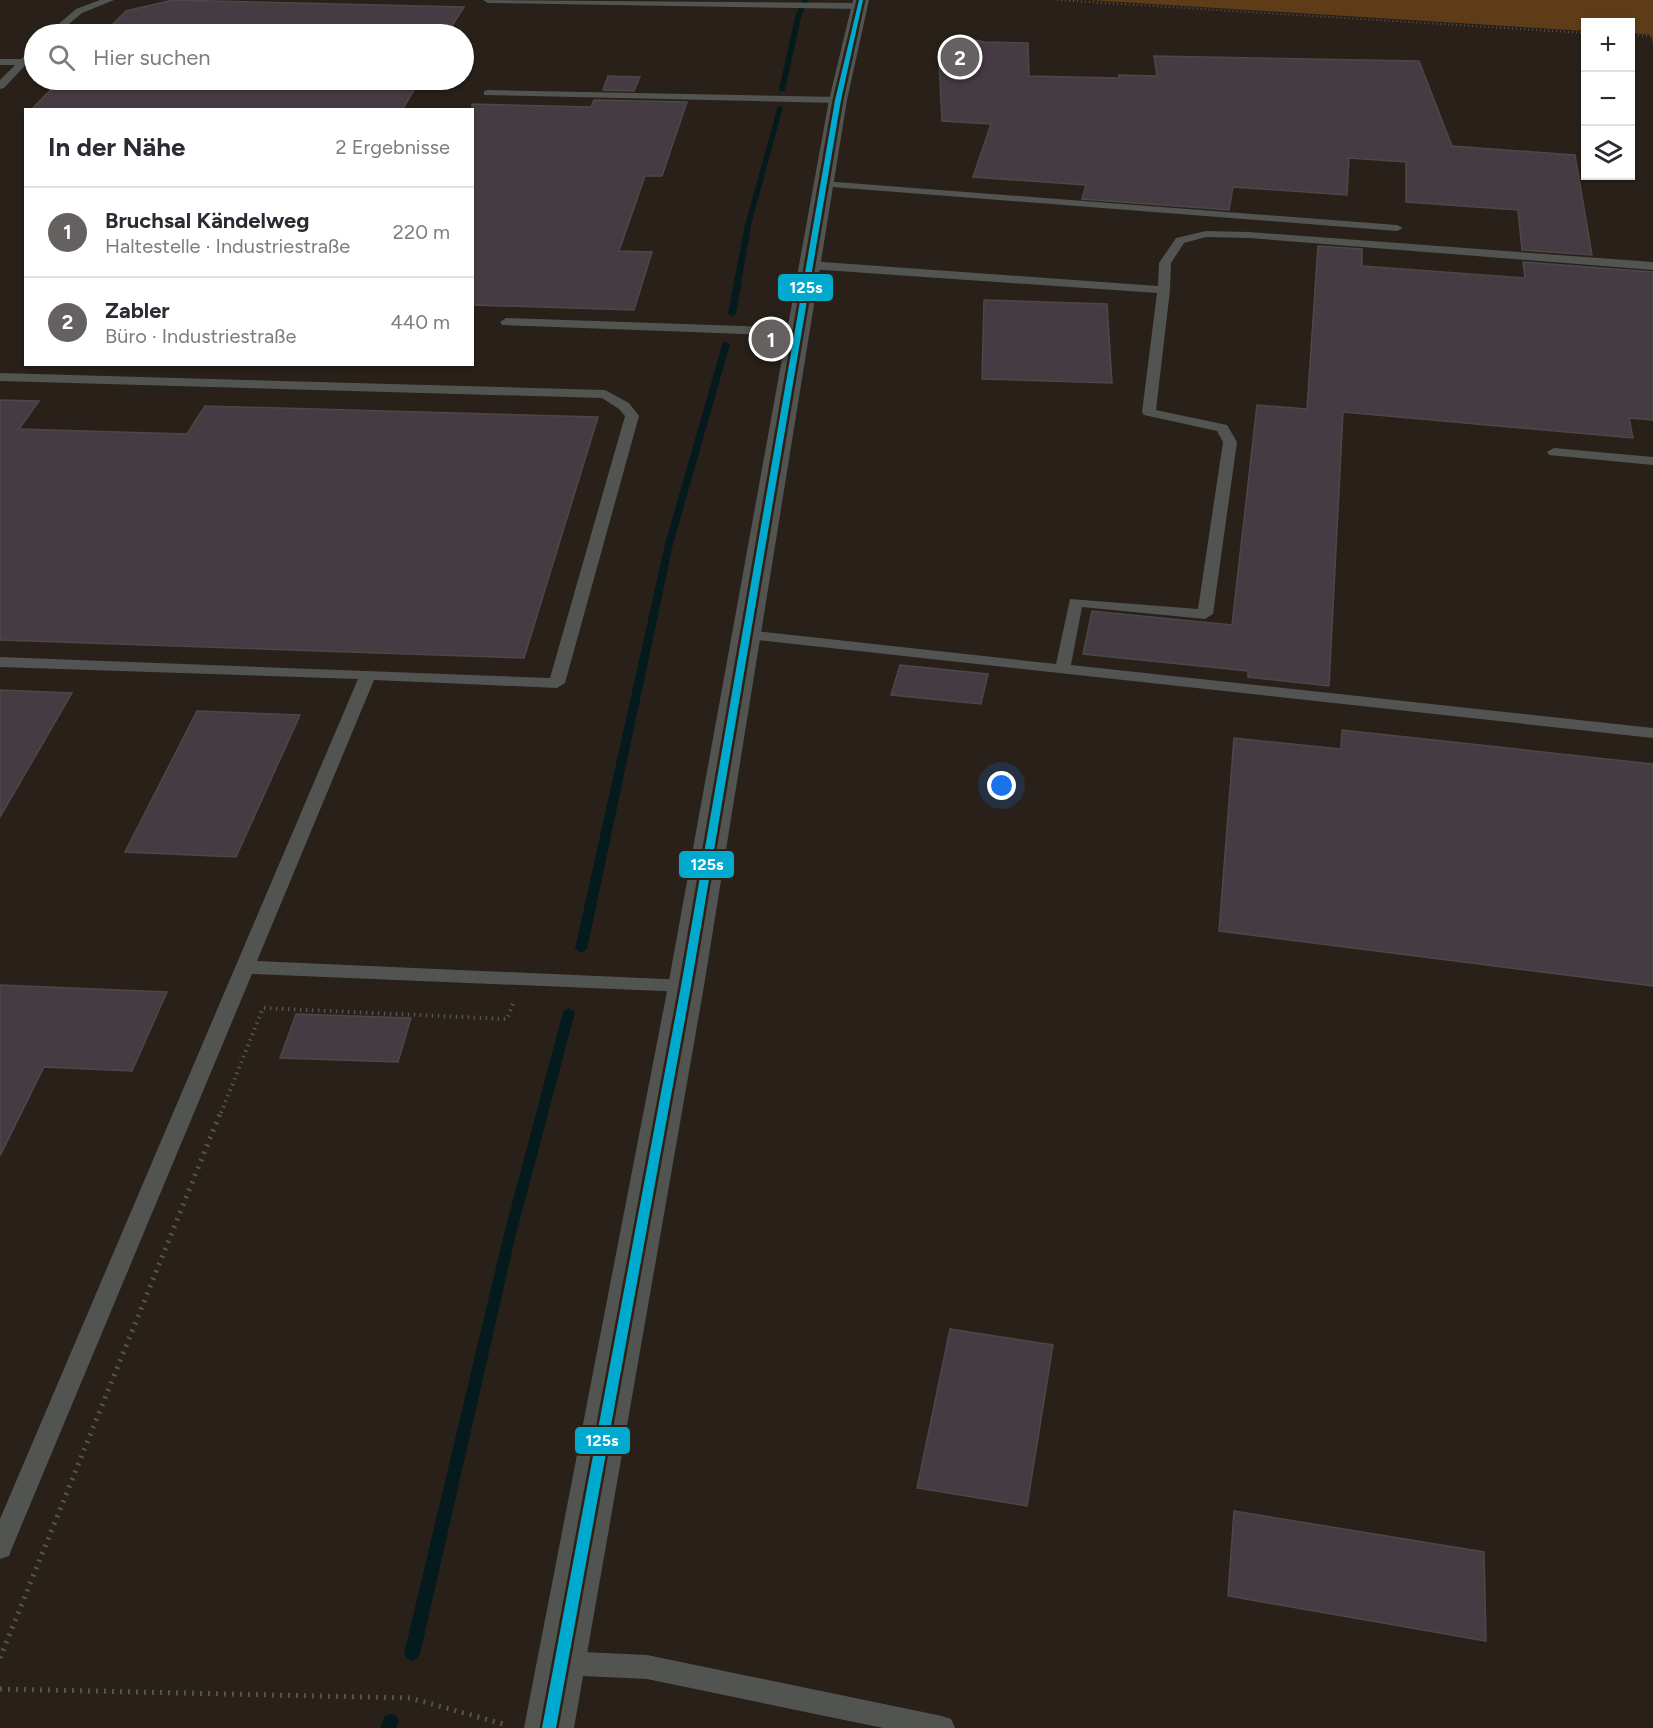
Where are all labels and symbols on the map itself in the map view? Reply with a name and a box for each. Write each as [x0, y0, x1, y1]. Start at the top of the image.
pin: 2 [940, 34, 980, 80]
line badge: 125s [777, 273, 834, 302]
text: 125s [790, 278, 823, 297]
pin: 1 [752, 316, 790, 362]
your location [987, 771, 1016, 800]
line badge: 125s [678, 850, 735, 879]
text: 125s [691, 855, 724, 874]
line badge: 125s [574, 1426, 631, 1455]
text: 125s [586, 1431, 619, 1450]

